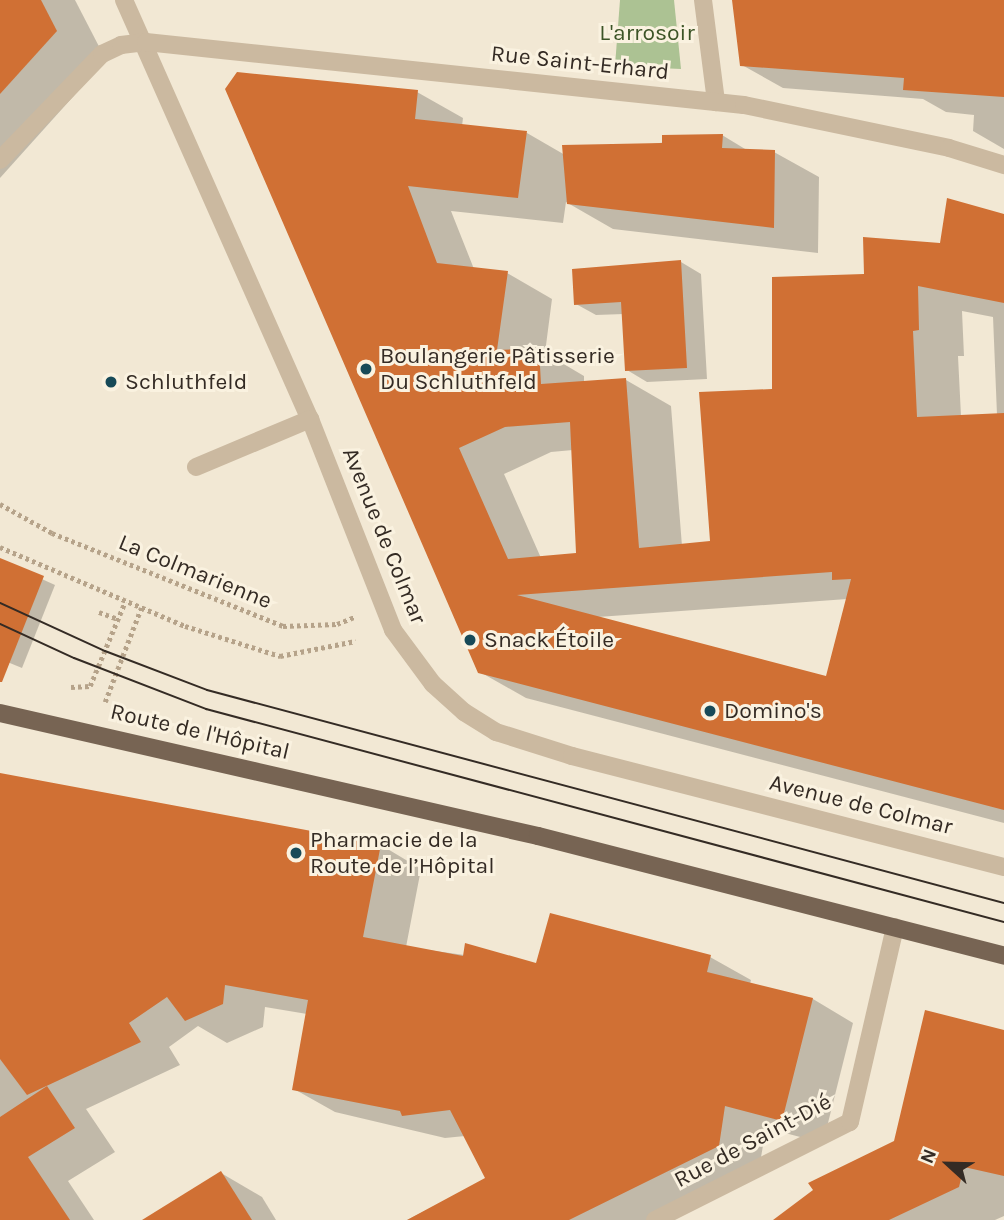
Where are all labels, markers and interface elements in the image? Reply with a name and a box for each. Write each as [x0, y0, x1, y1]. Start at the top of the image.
park label: L'arrosoir [599, 19, 695, 47]
street label: Rue Saint-Erhard [490, 40, 670, 86]
place label: Boulangerie Pâtisserie Du Schluthfeld [380, 342, 615, 396]
marker: Boulangerie Pâtisserie Du Schluthfeld [358, 361, 374, 377]
place label: Schluthfeld [125, 368, 247, 396]
marker: Schluthfeld [103, 374, 119, 390]
street label: Avenue de Colmar [336, 444, 432, 628]
street label: La Colmarienne [114, 529, 276, 615]
place label: Snack Étoile [484, 626, 614, 654]
marker: Snack Étoile [462, 632, 478, 648]
place label: Domino's [724, 697, 822, 725]
street label: Route de l'Hôpital [108, 698, 292, 766]
marker: Domino's [702, 703, 718, 719]
street label: Avenue de Colmar [767, 769, 955, 841]
place label: Pharmacie de la Route de l’Hôpital [310, 826, 495, 880]
marker: Pharmacie de la Route de l’Hôpital [288, 845, 304, 861]
street label: Rue de Saint-Dié [670, 1088, 836, 1194]
north arrow [913, 1129, 983, 1199]
text: N [916, 1146, 941, 1167]

